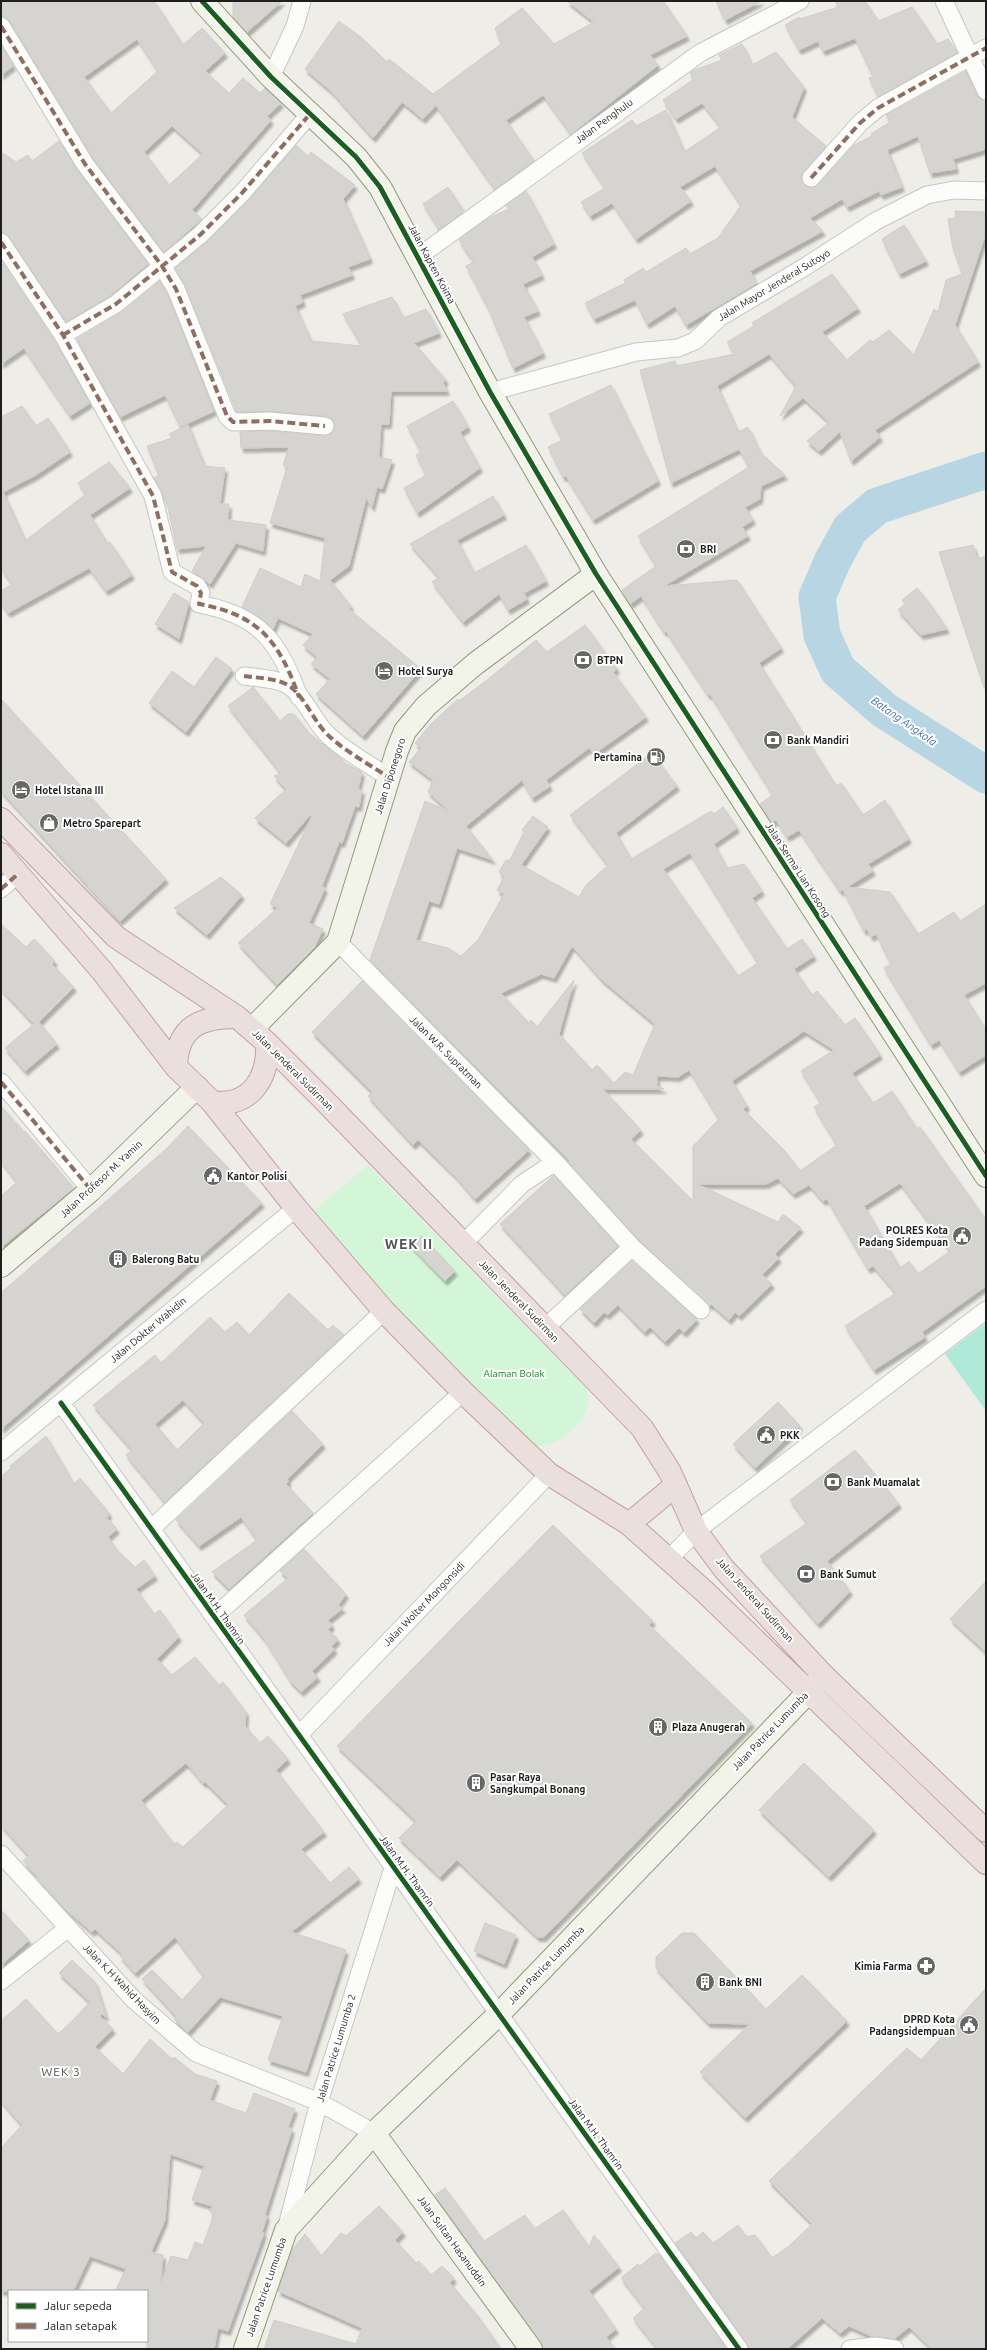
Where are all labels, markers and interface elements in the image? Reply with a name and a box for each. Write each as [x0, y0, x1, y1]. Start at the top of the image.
street label: Jalan Penghulu [573, 96, 635, 146]
street label: Jalan Kapten Koima [406, 222, 458, 306]
street label: Jalan Mayor Jenderal Sutoyo [716, 247, 832, 323]
bank icon: BRI [675, 538, 697, 560]
place label: BRI [700, 544, 716, 555]
bank icon: BTPN [572, 649, 594, 671]
place label: BTPN [597, 655, 623, 666]
hotel icon: Hotel Surya [373, 660, 395, 682]
place label: Hotel Surya [398, 666, 453, 677]
water label: Batang Angkola [869, 694, 939, 748]
bank icon: Bank Mandiri [762, 729, 784, 751]
place label: Bank Mandiri [787, 735, 849, 746]
street label: Jalan Diponegoro [372, 736, 408, 816]
fuel station icon: Pertamina [645, 746, 667, 768]
place label: Pertamina [594, 752, 642, 763]
hotel icon: Hotel Istana III [10, 779, 32, 801]
place label: Hotel Istana III [35, 785, 104, 796]
shop icon: Metro Sparepart [38, 812, 60, 834]
place label: Metro Sparepart [63, 818, 142, 829]
street label: Jalan Serma Lian Kosong [763, 821, 833, 919]
street label: Jalan W.R. Supratman [408, 1014, 484, 1090]
street label: Jalan Jenderal Sudirman [250, 1027, 336, 1113]
street label: Jalan Profesor M. Yamin [58, 1138, 144, 1220]
public building icon: Kantor Polisi [202, 1165, 224, 1187]
place label: Kantor Polisi [227, 1171, 287, 1182]
place label: POLRES Kota Padang Sidempuan [859, 1225, 948, 1248]
public building icon: POLRES Kota Padang Sidempuan [951, 1225, 973, 1247]
district label: WEK II [385, 1236, 433, 1252]
building icon: Balerong Batu [107, 1248, 129, 1270]
place label: Balerong Batu [132, 1254, 199, 1265]
street label: Jalan Jenderal Sudirman [477, 1258, 561, 1344]
street label: Jalan Dokter Wahidin [108, 1295, 188, 1365]
park label: Alaman Bolak [483, 1368, 545, 1379]
public building icon: PKK [755, 1424, 777, 1446]
place label: PKK [780, 1430, 800, 1441]
bank icon: Bank Muamalat [822, 1471, 844, 1493]
place label: Bank Muamalat [847, 1477, 921, 1488]
street label: Jalan Jenderal Sudirman [714, 1556, 796, 1644]
street label: Jalan Wolter Mongonsidi [381, 1560, 467, 1648]
bank icon: Bank Sumut [795, 1563, 817, 1585]
place label: Bank Sumut [820, 1569, 877, 1580]
street label: Jalan M.H. Thamrin [189, 1570, 247, 1646]
street label: Jalan Patrice Lumumba [730, 1690, 810, 1772]
building icon: Plaza Anugerah [647, 1716, 669, 1738]
place label: Plaza Anugerah [672, 1722, 745, 1733]
building icon: Pasar Raya Sangkumpal Bonang [465, 1772, 487, 1794]
place label: Pasar Raya Sangkumpal Bonang [490, 1772, 586, 1795]
street label: Jalan M.H. Thamrin [377, 1833, 437, 1909]
street label: Jalan Patrice Lumumba [506, 1924, 586, 2006]
street label: Jalan K.H Wahid Hasyim [81, 1942, 163, 2026]
pharmacy icon: Kimia Farma [915, 1955, 937, 1977]
place label: Kimia Farma [854, 1961, 912, 1972]
building icon: Bank BNI [694, 1971, 716, 1993]
place label: Bank BNI [719, 1977, 762, 1988]
street label: Jalan Patrice Lumumba 2 [314, 1993, 358, 2103]
place label: DPRD Kota Padangsidempuan [869, 2014, 955, 2037]
public building icon: DPRD Kota Padangsidempuan [958, 2014, 980, 2036]
district label: WEK 3 [41, 2065, 81, 2078]
street label: Jalan M.H. Thamrin [566, 2096, 626, 2172]
street label: Jalan Sultan Hasanuddin [415, 2194, 489, 2288]
street label: Jalan Patrice Lumumba [244, 2236, 288, 2338]
legend [8, 2290, 148, 2342]
text: Jalur sepeda [44, 2299, 112, 2312]
text: Jalan setapak [44, 2319, 117, 2332]

